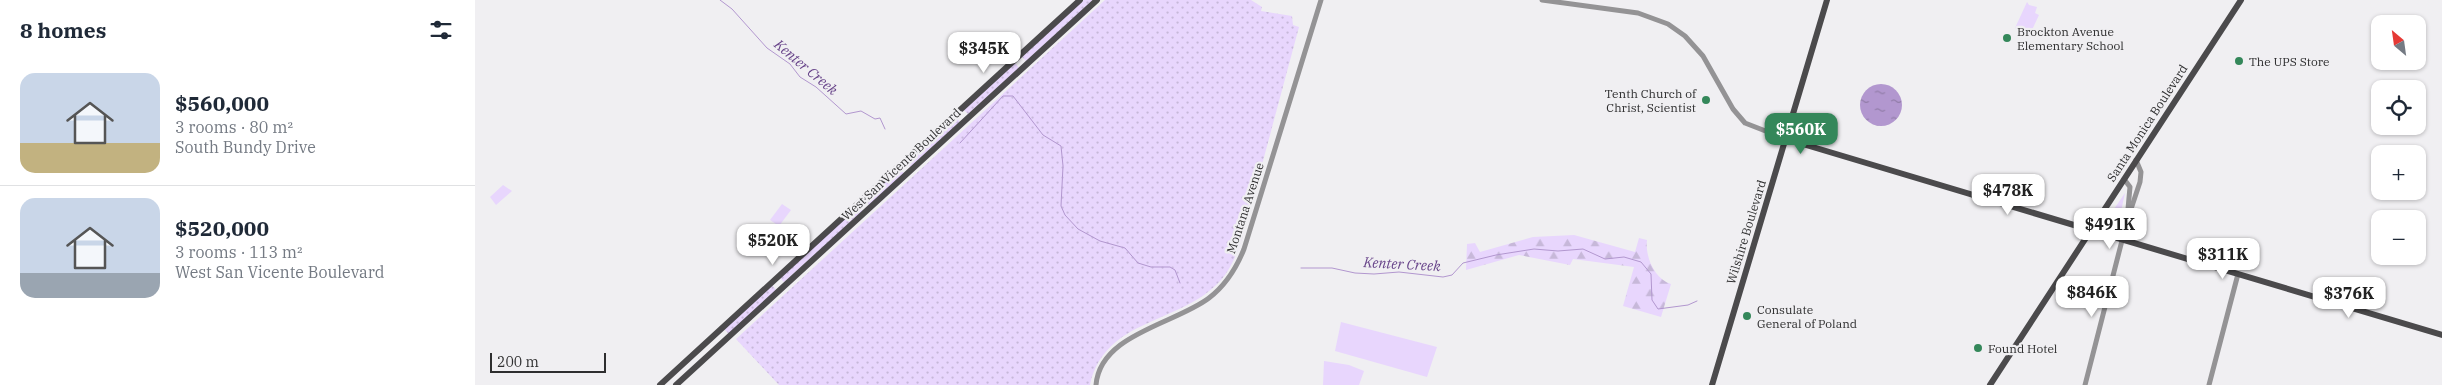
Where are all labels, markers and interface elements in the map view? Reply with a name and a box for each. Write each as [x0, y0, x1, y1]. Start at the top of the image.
north arrow [2371, 15, 2426, 70]
map controls [2371, 15, 2426, 265]
text: 8 homes [20, 16, 106, 44]
icon: filters [427, 16, 455, 44]
place label: Brockton Avenue Elementary School [2017, 24, 2124, 53]
pin: $345K [949, 32, 1019, 74]
marker: Brockton Avenue Elementary School [2001, 32, 2013, 44]
water label: Kenter Creek [770, 35, 842, 99]
text: $345K [959, 38, 1009, 58]
place label: The UPS Store [2249, 54, 2330, 69]
marker: The UPS Store [2233, 55, 2245, 67]
street label: Santa Monica Boulevard [2103, 62, 2191, 184]
button: locate [2371, 80, 2426, 135]
place label: Tenth Church of Christ, Scientist [1605, 86, 1697, 115]
text: $560,000 [175, 89, 269, 117]
icon: home [60, 93, 120, 153]
marker: Tenth Church of Christ, Scientist [1700, 94, 1712, 106]
street label: West San Vicente Boulevard [838, 105, 964, 223]
pin: $560K [1766, 112, 1836, 155]
text: 3 rooms · 80 m² [175, 117, 293, 137]
text: $560K [1776, 119, 1826, 139]
text: South Bundy Drive [175, 137, 316, 157]
button: + [2371, 145, 2426, 200]
street label: Montana Avenue [1223, 161, 1267, 255]
pin: $478K [1973, 174, 2043, 216]
street label: Wilshire Boulevard [1723, 178, 1769, 286]
text: $478K [1983, 180, 2033, 200]
pin: $491K [2075, 208, 2145, 250]
button: − [2371, 210, 2426, 265]
text: $520,000 [175, 214, 269, 242]
text: $491K [2085, 214, 2135, 234]
icon: home [60, 218, 120, 278]
pin: $520K [738, 224, 808, 266]
text: $520K [748, 230, 798, 250]
pin: $311K [2188, 238, 2258, 280]
text: 3 rooms · 113 m² [175, 242, 303, 262]
text: $311K [2198, 244, 2248, 264]
water label: Kenter Creek [1362, 253, 1442, 275]
text: West San Vicente Boulevard [175, 262, 385, 282]
pin: $846K [2057, 276, 2127, 318]
pin: $376K [2314, 276, 2384, 319]
text: $846K [2067, 282, 2117, 302]
text: $376K [2324, 283, 2374, 303]
place label: Consulate General of Poland [1757, 302, 1857, 331]
marker: Consulate General of Poland [1741, 310, 1753, 322]
place label: Found Hotel [1988, 341, 2058, 356]
marker: Found Hotel [1972, 342, 1984, 354]
scale bar [490, 350, 606, 373]
text: 200 m [497, 353, 539, 371]

